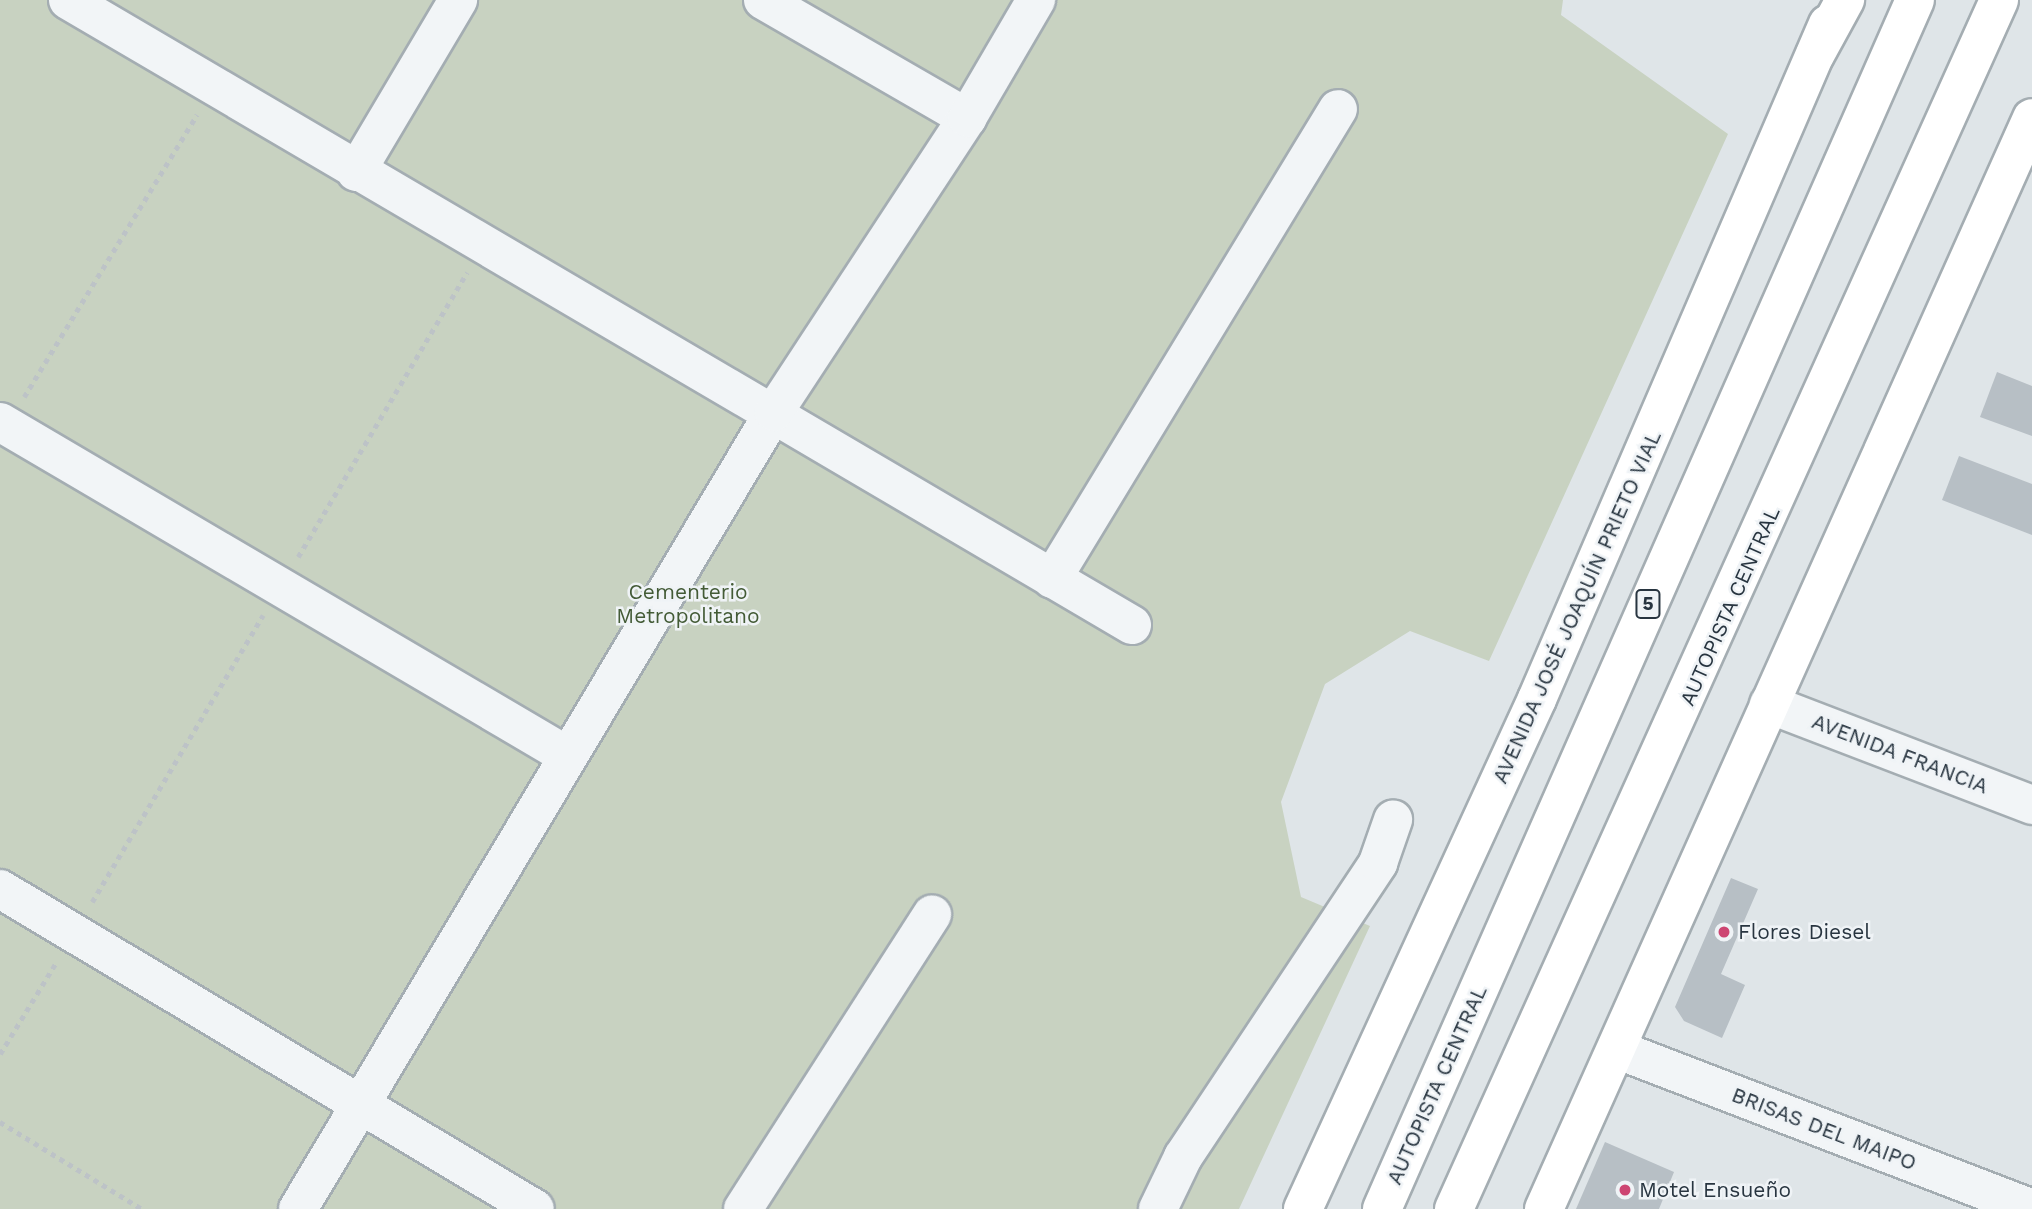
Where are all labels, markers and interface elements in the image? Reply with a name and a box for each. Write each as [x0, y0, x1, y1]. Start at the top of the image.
street label: AVENIDA JOSÉ JOAQUÍN PRIETO VIAL [1487, 425, 1667, 789]
street label: AUTOPISTA CENTRAL [1675, 502, 1785, 710]
park label: Cementerio Metropolitano [616, 579, 760, 629]
road number: 5 [1634, 589, 1662, 620]
street label: AVENIDA FRANCIA [1808, 709, 1992, 799]
place label: Flores Diesel [1738, 919, 1871, 945]
marker: Flores Diesel [1716, 924, 1732, 940]
street label: AUTOPISTA CENTRAL [1382, 981, 1492, 1189]
street label: BRISAS DEL MAIPO [1728, 1082, 1920, 1176]
place label: Motel Ensueño [1639, 1177, 1792, 1203]
marker: Motel Ensueño [1617, 1182, 1633, 1198]

